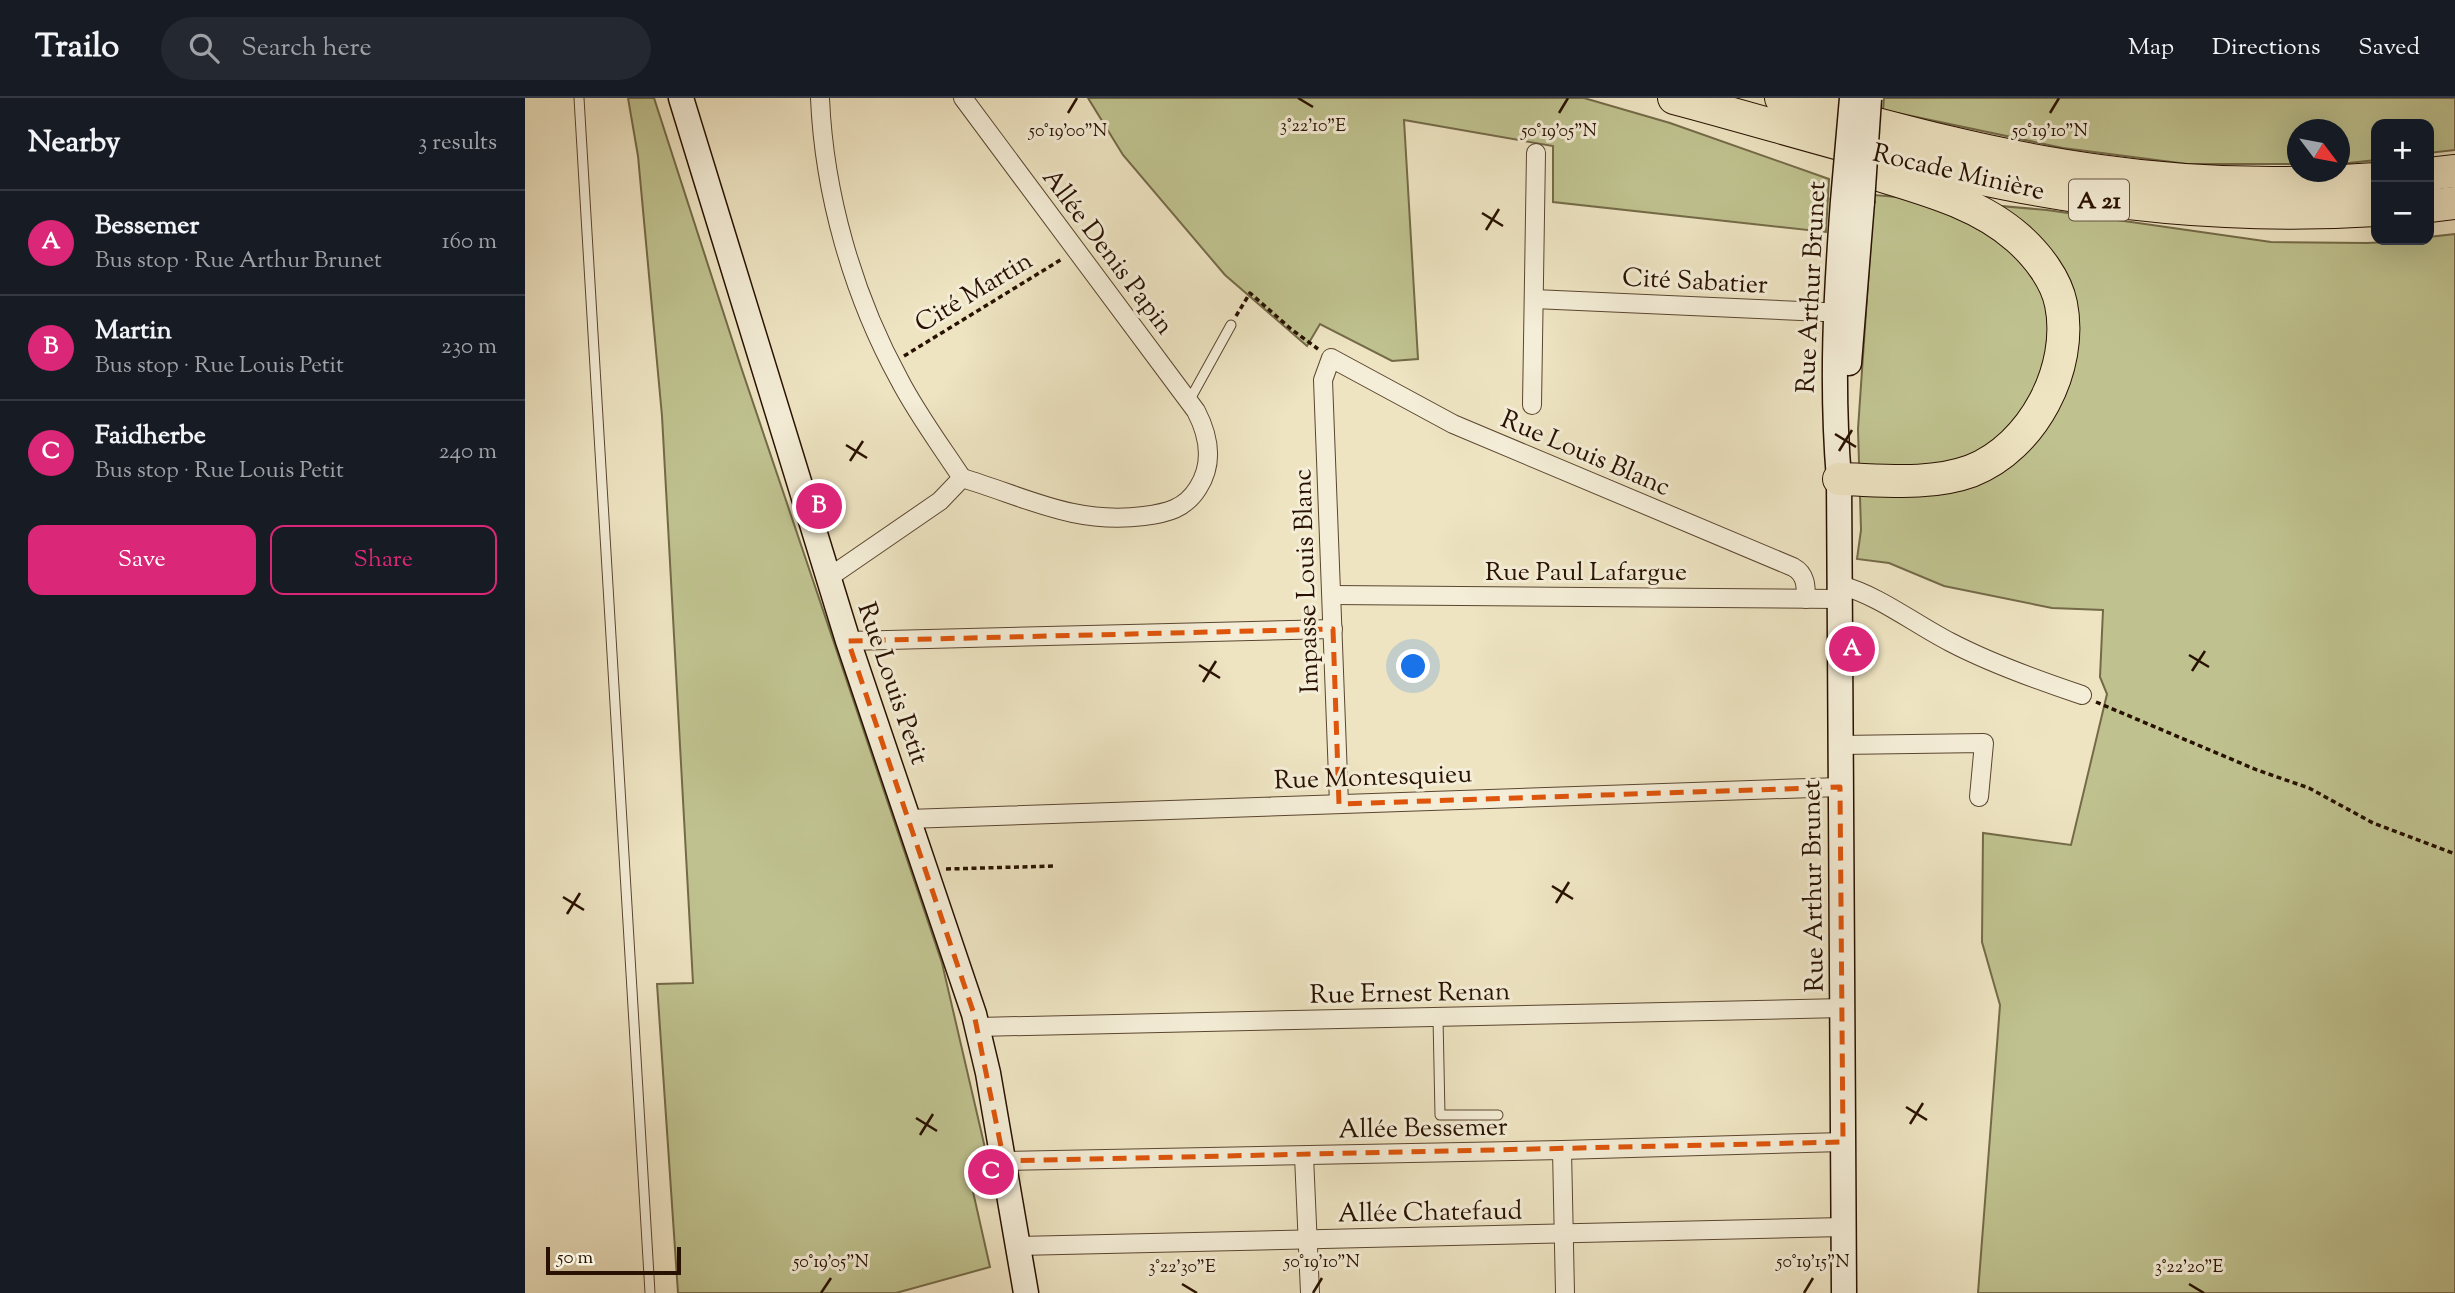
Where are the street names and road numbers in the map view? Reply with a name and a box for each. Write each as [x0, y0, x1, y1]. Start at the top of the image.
street label: Rocade Minière [1869, 136, 2048, 211]
street label: Allée Denis Papin [1032, 162, 1182, 343]
street label: Rue Arthur Brunet [1788, 180, 1837, 394]
road number: A 21 [2069, 180, 2129, 220]
street label: Cité Martin [908, 243, 1040, 343]
street label: Cité Sabatier [1621, 260, 1769, 305]
street label: Rue Louis Blanc [1495, 402, 1676, 507]
street label: Impasse Louis Blanc [1285, 468, 1330, 694]
street label: Rue Paul Lafargue [1485, 555, 1687, 592]
street label: Rue Louis Petit [847, 598, 937, 770]
street label: Rue Montesquieu [1273, 757, 1473, 800]
street label: Rue Arthur Brunet [1794, 779, 1835, 992]
street label: Rue Ernest Renan [1309, 974, 1511, 1015]
street label: Allée Bessemer [1338, 1110, 1508, 1149]
street label: Allée Chatefaud [1338, 1193, 1523, 1234]

